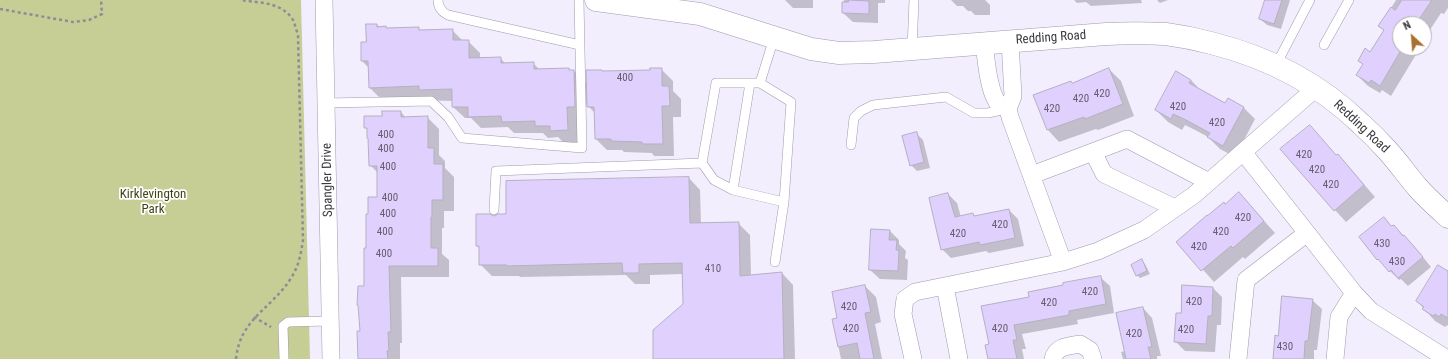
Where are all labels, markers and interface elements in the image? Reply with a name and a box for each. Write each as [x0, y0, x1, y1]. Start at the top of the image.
north arrow [1392, 16, 1432, 56]
text: N [1401, 18, 1413, 33]
street label: Redding Road [1015, 28, 1087, 48]
house number: 400 [617, 71, 633, 85]
house number: 420 [1094, 87, 1110, 101]
house number: 420 [1073, 92, 1089, 106]
street label: Redding Road [1330, 97, 1392, 157]
house number: 420 [1170, 100, 1186, 114]
house number: 420 [1044, 102, 1060, 116]
house number: 420 [1209, 116, 1225, 130]
house number: 400 [378, 128, 394, 142]
house number: 400 [378, 142, 394, 156]
street label: Spangler Drive [320, 143, 336, 217]
house number: 420 [1296, 148, 1312, 162]
house number: 400 [380, 160, 396, 174]
house number: 420 [1309, 163, 1325, 177]
house number: 420 [1323, 178, 1339, 192]
park label: Kirklevington Park [120, 187, 186, 218]
house number: 400 [382, 191, 398, 205]
house number: 400 [380, 207, 396, 221]
house number: 420 [1235, 211, 1251, 225]
house number: 420 [992, 218, 1008, 232]
house number: 400 [377, 225, 393, 239]
house number: 420 [1213, 225, 1229, 239]
house number: 420 [950, 227, 966, 241]
house number: 430 [1374, 237, 1390, 251]
house number: 420 [1191, 240, 1207, 254]
house number: 400 [376, 247, 392, 261]
house number: 430 [1389, 255, 1405, 269]
house number: 410 [705, 262, 721, 276]
house number: 420 [1082, 285, 1098, 299]
house number: 420 [1186, 295, 1202, 309]
house number: 420 [1041, 296, 1057, 310]
house number: 420 [841, 300, 857, 314]
house number: 420 [843, 322, 859, 336]
house number: 420 [992, 322, 1008, 336]
house number: 420 [1178, 323, 1194, 337]
house number: 420 [1126, 327, 1142, 341]
house number: 430 [1277, 340, 1293, 354]

